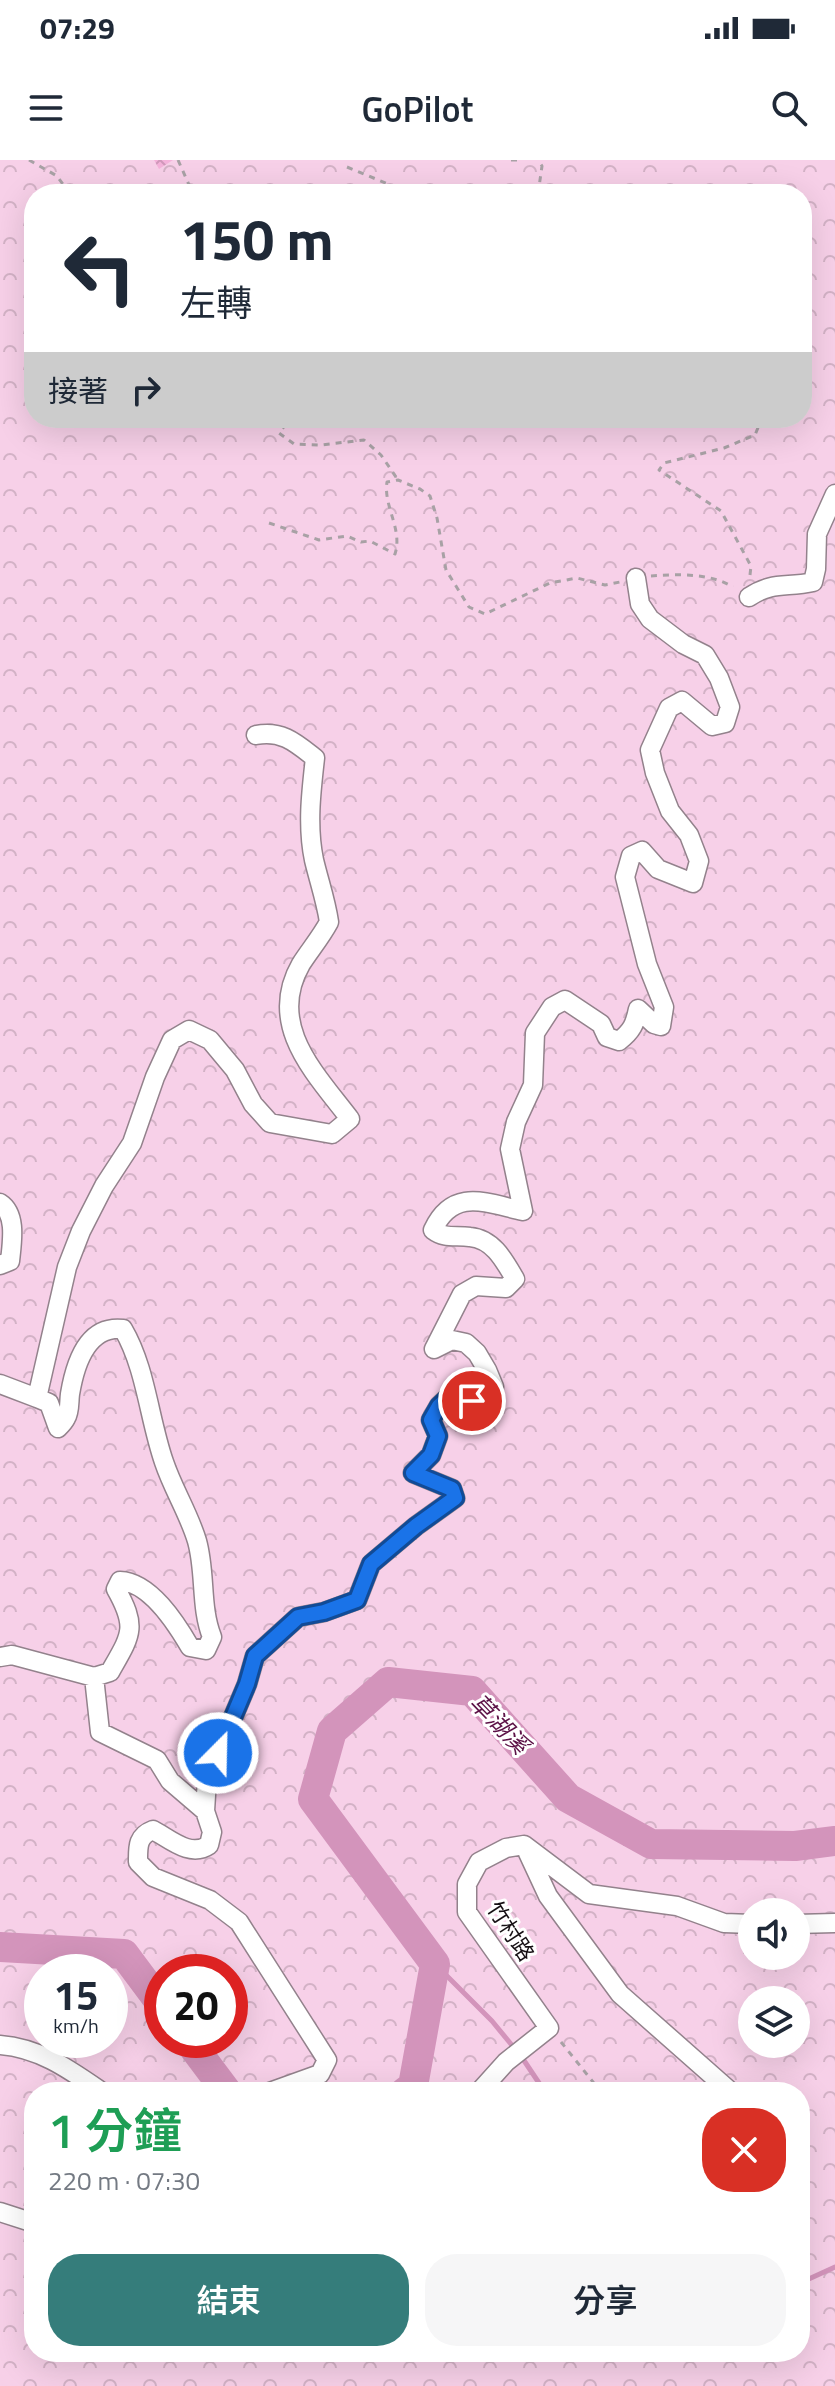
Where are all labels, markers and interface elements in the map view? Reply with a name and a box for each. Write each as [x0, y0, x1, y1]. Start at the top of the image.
text: 07:29 [40, 5, 115, 51]
text: GoPilot [362, 81, 473, 136]
icon: menu [24, 86, 68, 130]
icon: search [767, 86, 811, 130]
text: 150 m [180, 197, 333, 282]
icon: left [48, 216, 152, 320]
text: 左轉 [180, 275, 252, 330]
text: 接著 [48, 368, 108, 414]
icon: right [124, 368, 168, 412]
pin [438, 1367, 506, 1435]
icon: arrive [450, 1379, 494, 1423]
water label: 草湖溪 [462, 1685, 540, 1764]
position arrow [176, 1711, 260, 1795]
street label: 竹村路 [479, 1894, 543, 1968]
map controls [738, 1898, 810, 2058]
button: sound [738, 1898, 810, 1970]
speed limit sign: 20 [144, 1954, 248, 2058]
text: 15 [54, 1965, 98, 2026]
button: layers [738, 1986, 810, 2058]
text: km/h [53, 2010, 99, 2041]
text: 1 分鐘 [48, 2094, 181, 2167]
button: close [702, 2108, 786, 2192]
text: 220 m · 07:30 [48, 2161, 200, 2200]
button: 結束 [48, 2254, 409, 2346]
button: 分享 [425, 2254, 786, 2346]

